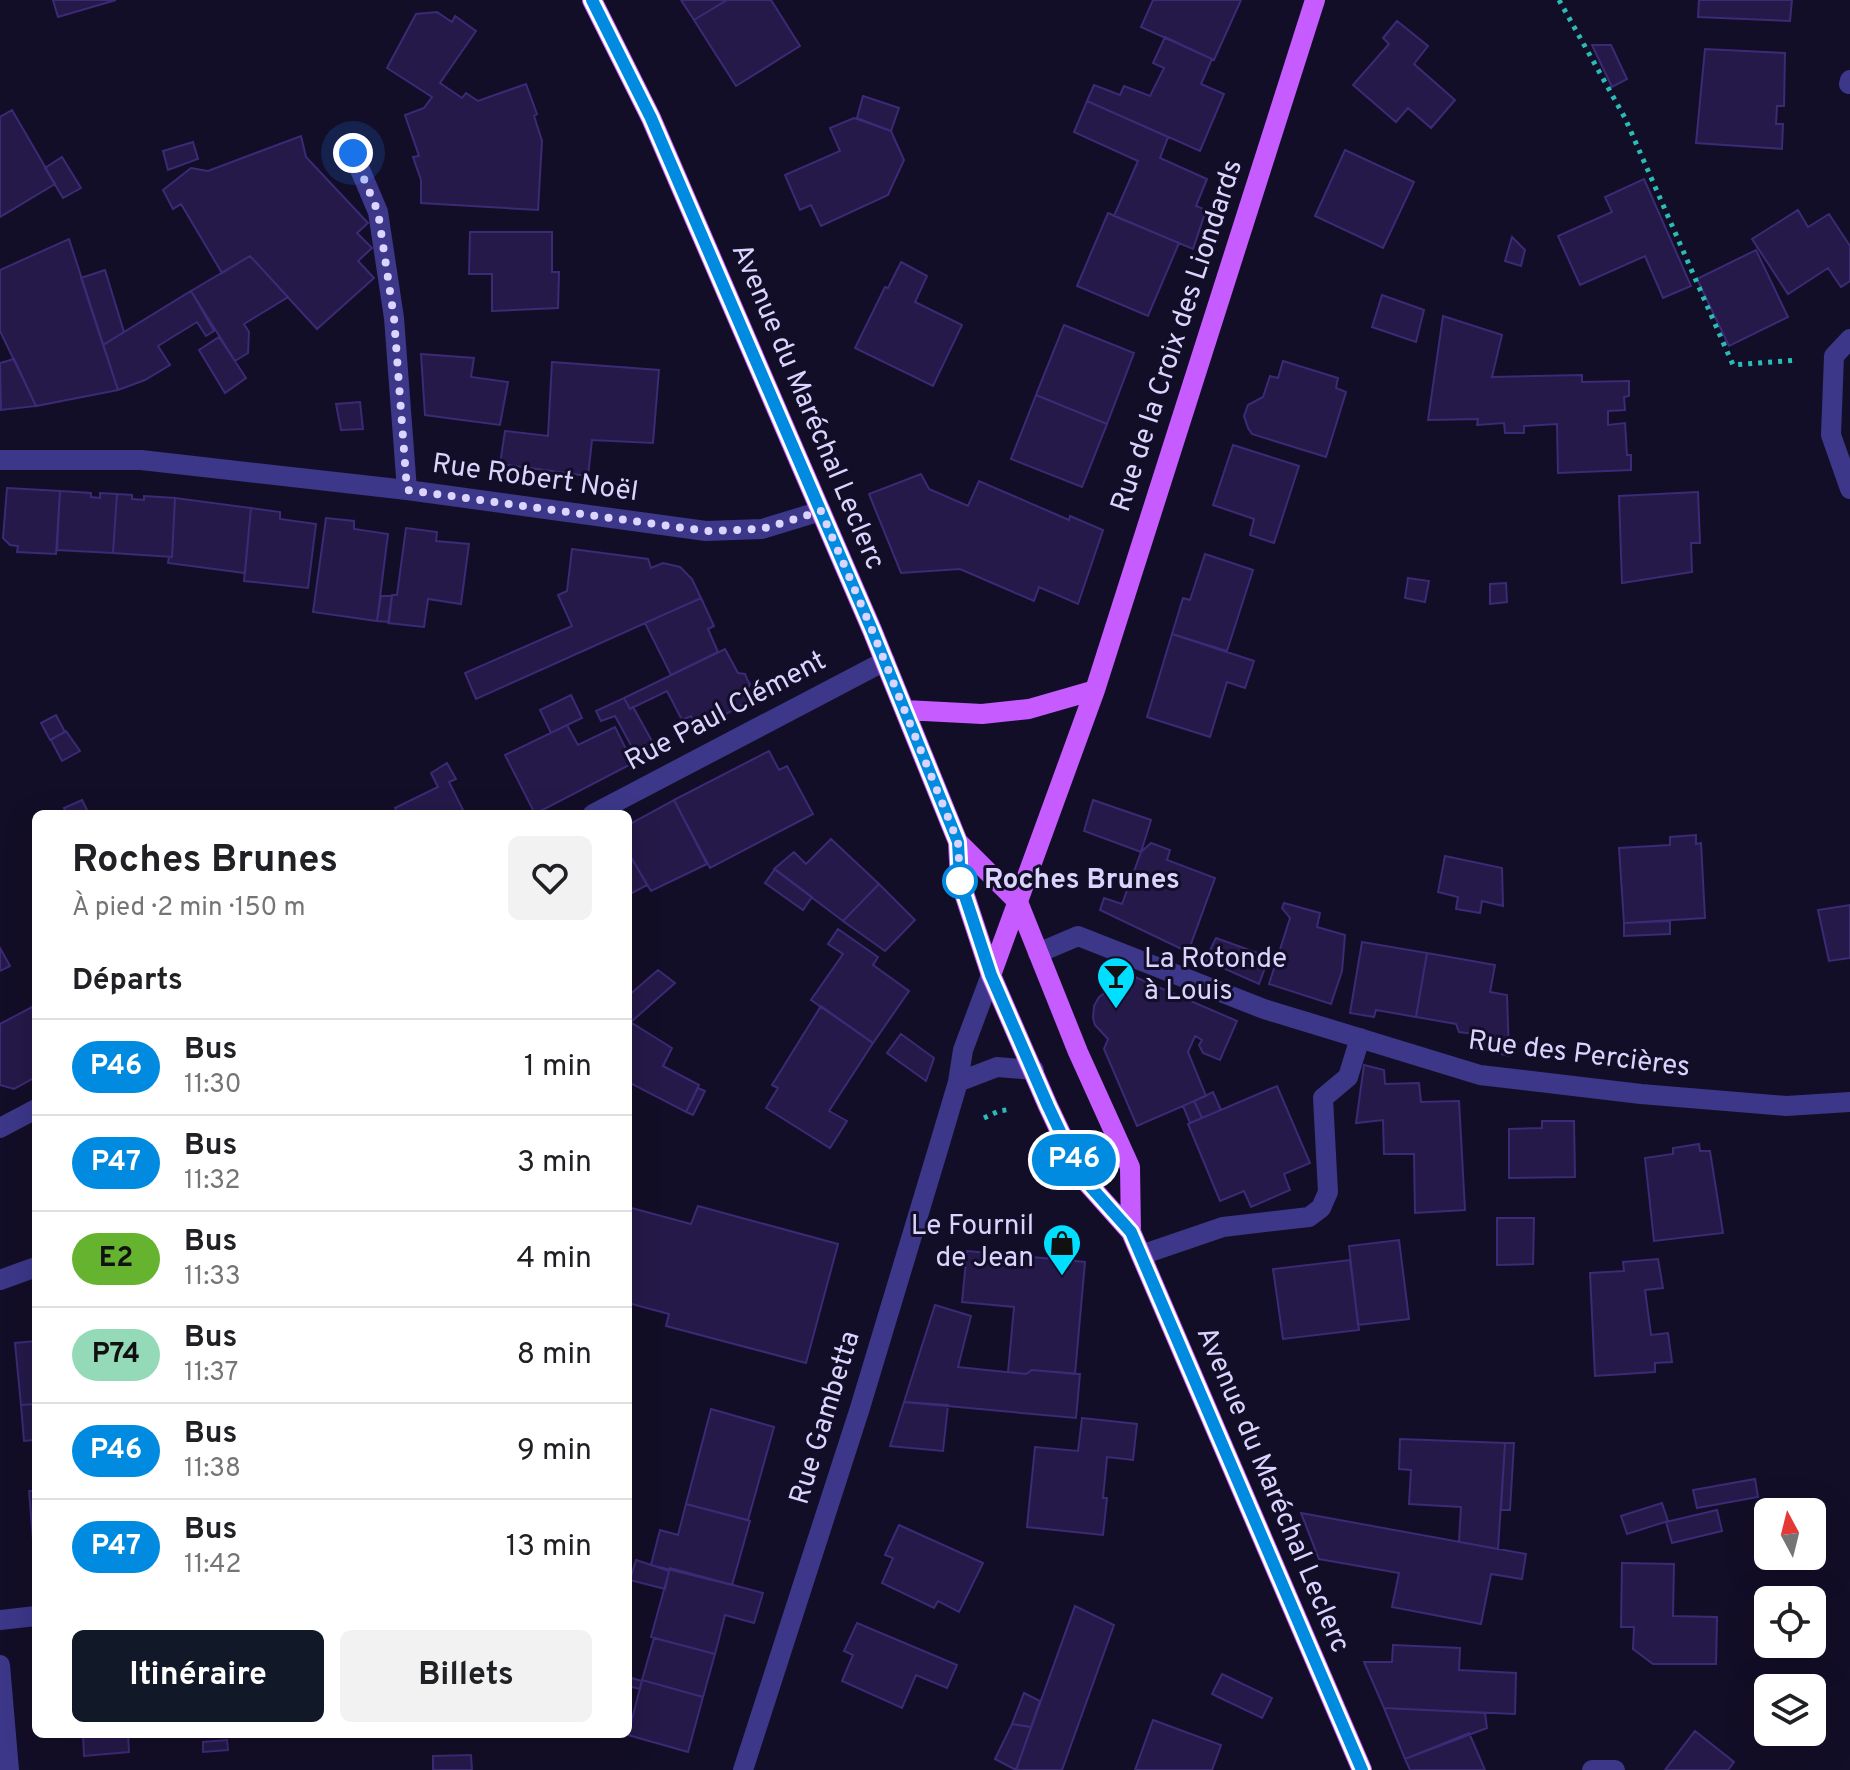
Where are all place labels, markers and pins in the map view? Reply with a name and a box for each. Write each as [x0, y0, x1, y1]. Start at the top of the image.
place label: Roches Brunes [984, 863, 1180, 899]
marker: Roches Brunes [943, 864, 977, 898]
place label: La Rotonde à Louis [1144, 942, 1287, 1010]
bar icon: La Rotonde à Louis [1095, 955, 1137, 1010]
place label: Le Fournil de Jean [911, 1209, 1034, 1277]
shop icon: Le Fournil de Jean [1041, 1222, 1083, 1277]

